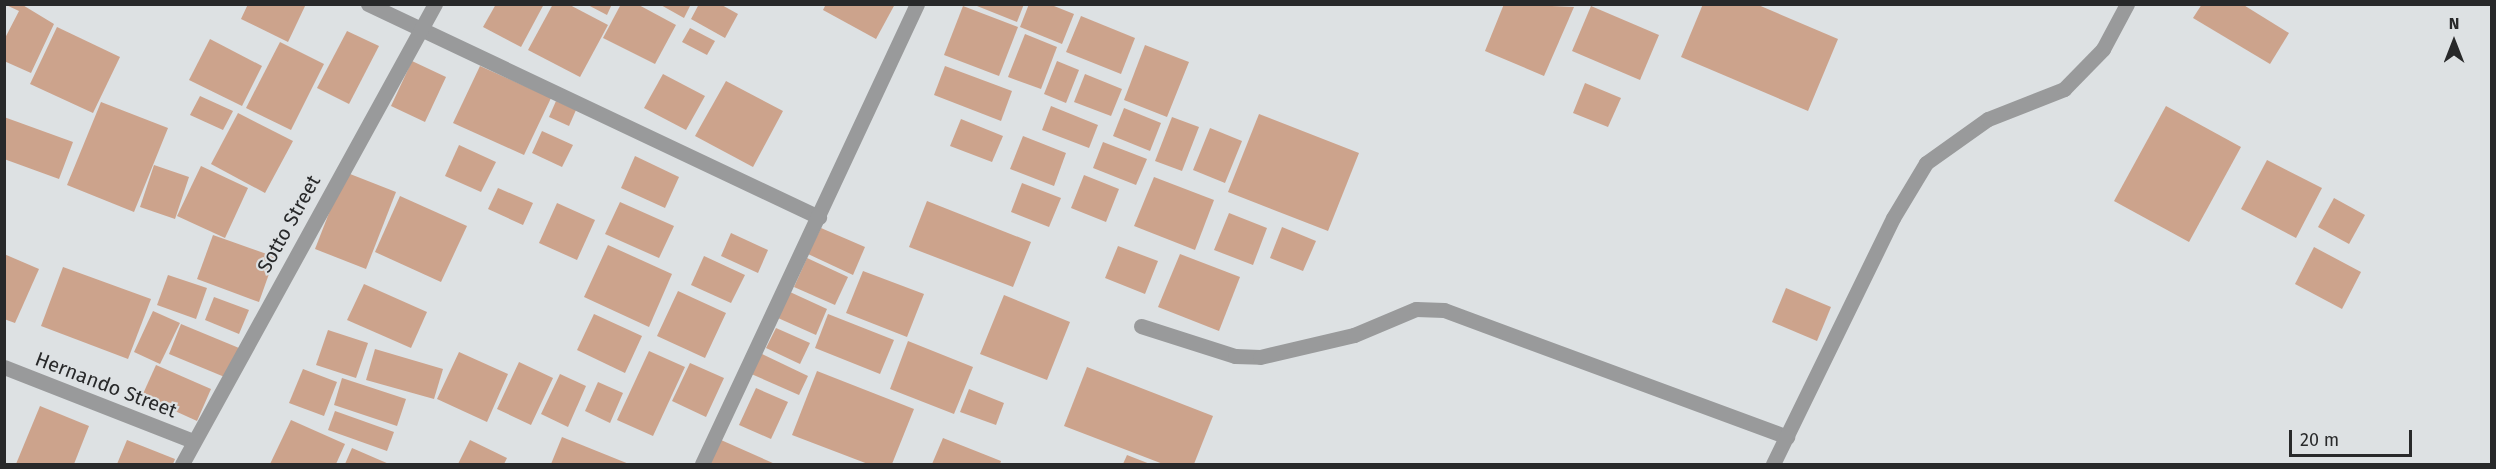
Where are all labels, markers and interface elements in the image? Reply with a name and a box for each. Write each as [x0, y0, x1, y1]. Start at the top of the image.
north arrow [2424, 12, 2484, 72]
text: N [2449, 14, 2459, 33]
street label: Sotto Street [252, 171, 326, 277]
street label: Hernando Street [32, 347, 180, 423]
scale bar [2292, 418, 2415, 456]
text: 20 m [2300, 429, 2339, 451]

